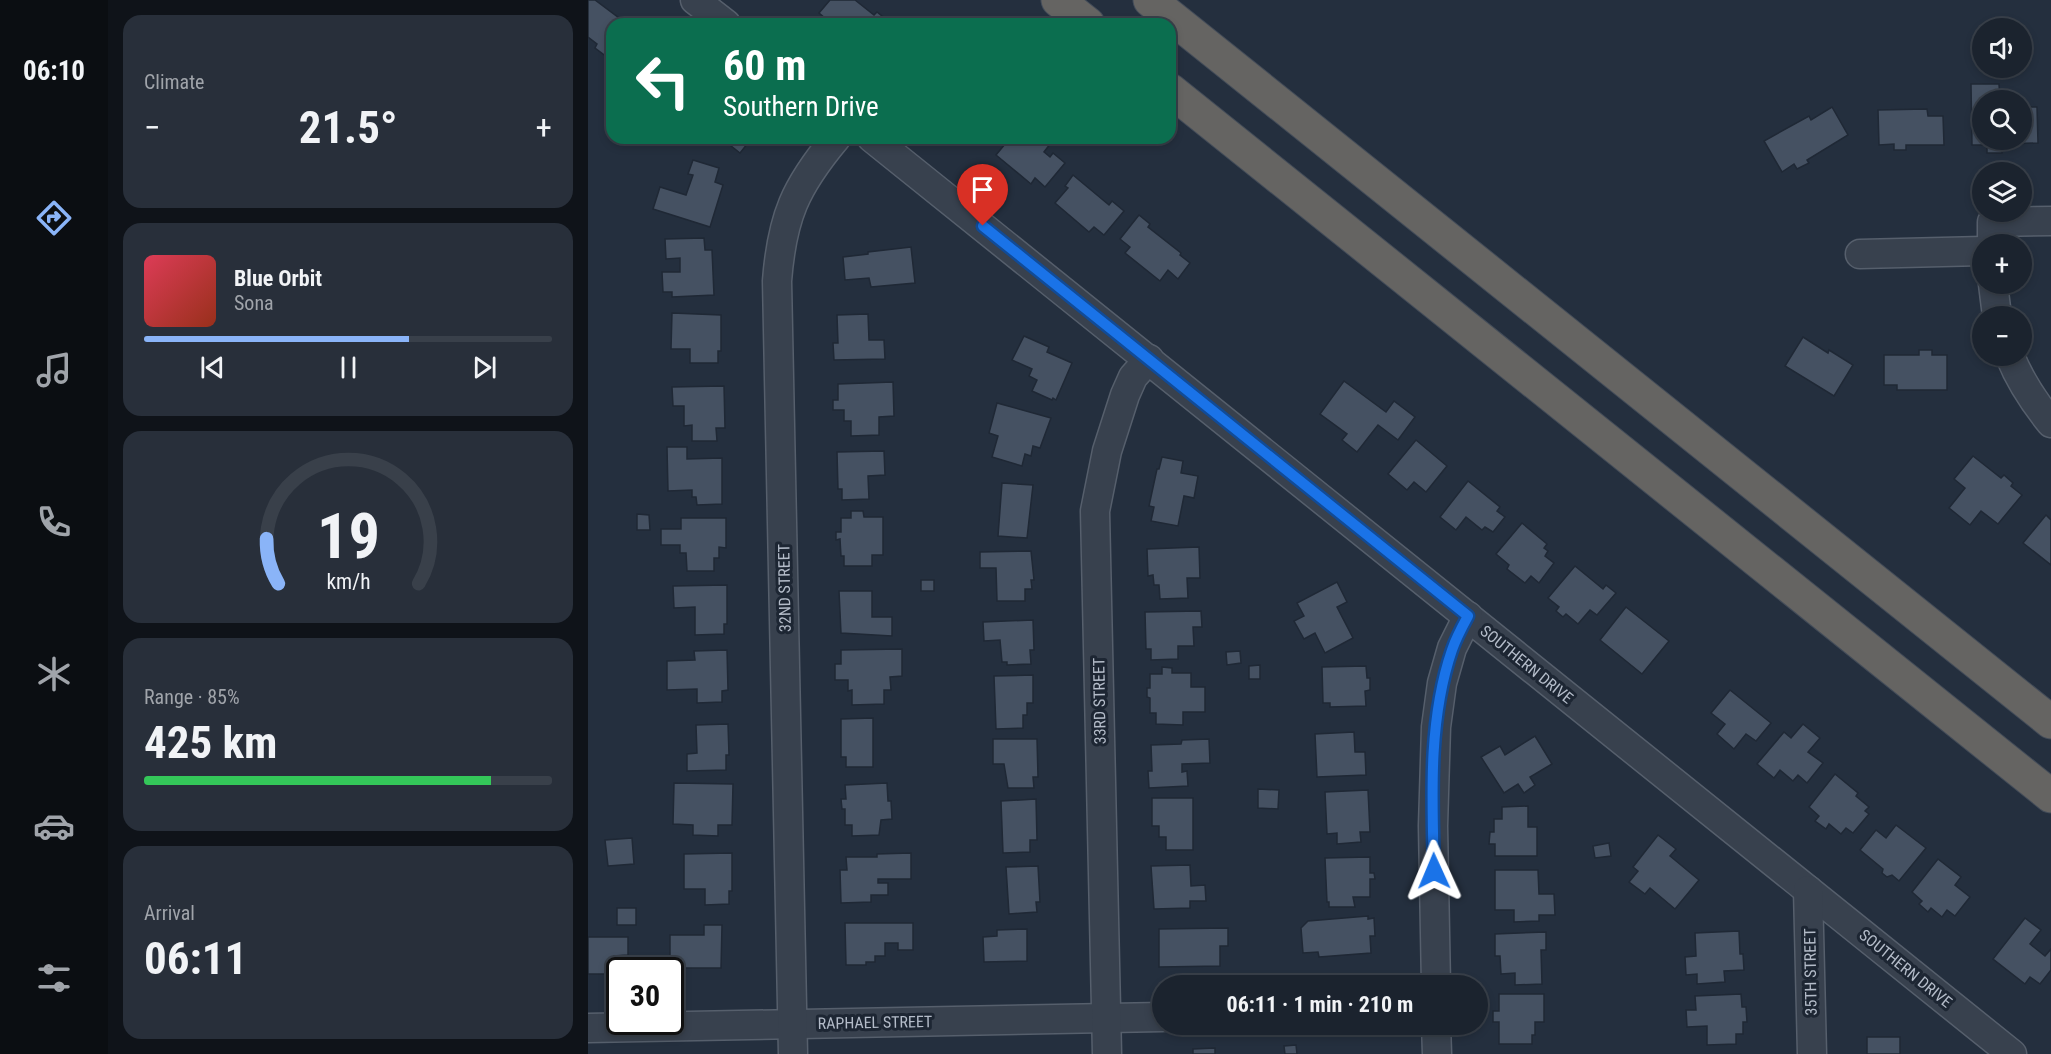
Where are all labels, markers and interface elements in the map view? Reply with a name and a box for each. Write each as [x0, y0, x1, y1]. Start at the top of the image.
map controls [1972, 18, 2032, 366]
button: sound [1972, 18, 2032, 78]
text: 60 m [723, 41, 806, 90]
icon: left [624, 42, 702, 120]
text: 06:10 [23, 55, 85, 87]
text: Climate [144, 70, 204, 94]
button: search [1972, 90, 2032, 150]
text: Southern Drive [723, 91, 879, 123]
text: 21.5° [299, 101, 397, 154]
text: − [144, 108, 161, 147]
text: + [536, 108, 552, 147]
button: layers [1972, 162, 2032, 222]
pin [957, 164, 1008, 226]
icon: arrive [966, 173, 999, 206]
icon: directions [33, 197, 75, 239]
button: + [1972, 234, 2032, 294]
text: Blue Orbit [234, 266, 322, 291]
text: Sona [234, 291, 274, 315]
button: − [1972, 306, 2032, 366]
icon: music [33, 349, 75, 391]
icon: previous [196, 351, 229, 384]
icon: pause [332, 351, 365, 384]
icon: next [468, 351, 501, 384]
text: 19 [316, 500, 380, 573]
icon: phone [33, 501, 75, 543]
street label: 32ND STREET [774, 544, 795, 632]
text: km/h [326, 569, 370, 594]
street label: SOUTHERN DRIVE [1477, 621, 1577, 708]
icon: climate [33, 653, 75, 695]
street label: 33RD STREET [1089, 658, 1110, 744]
text: Range · 85% [144, 685, 240, 709]
text: 425 km [144, 716, 277, 769]
icon: car [33, 805, 75, 847]
position arrow [1402, 839, 1466, 903]
text: Arrival [144, 901, 195, 925]
street label: SOUTHERN DRIVE [1856, 925, 1956, 1012]
street label: 35TH STREET [1800, 928, 1821, 1016]
text: 06:11 [144, 932, 247, 985]
icon: filters [33, 957, 75, 999]
speed limit sign: 30 [606, 957, 684, 1035]
text: 06:11 · 1 min · 210 m [1227, 992, 1413, 1017]
street label: RAPHAEL STREET [818, 1012, 932, 1033]

